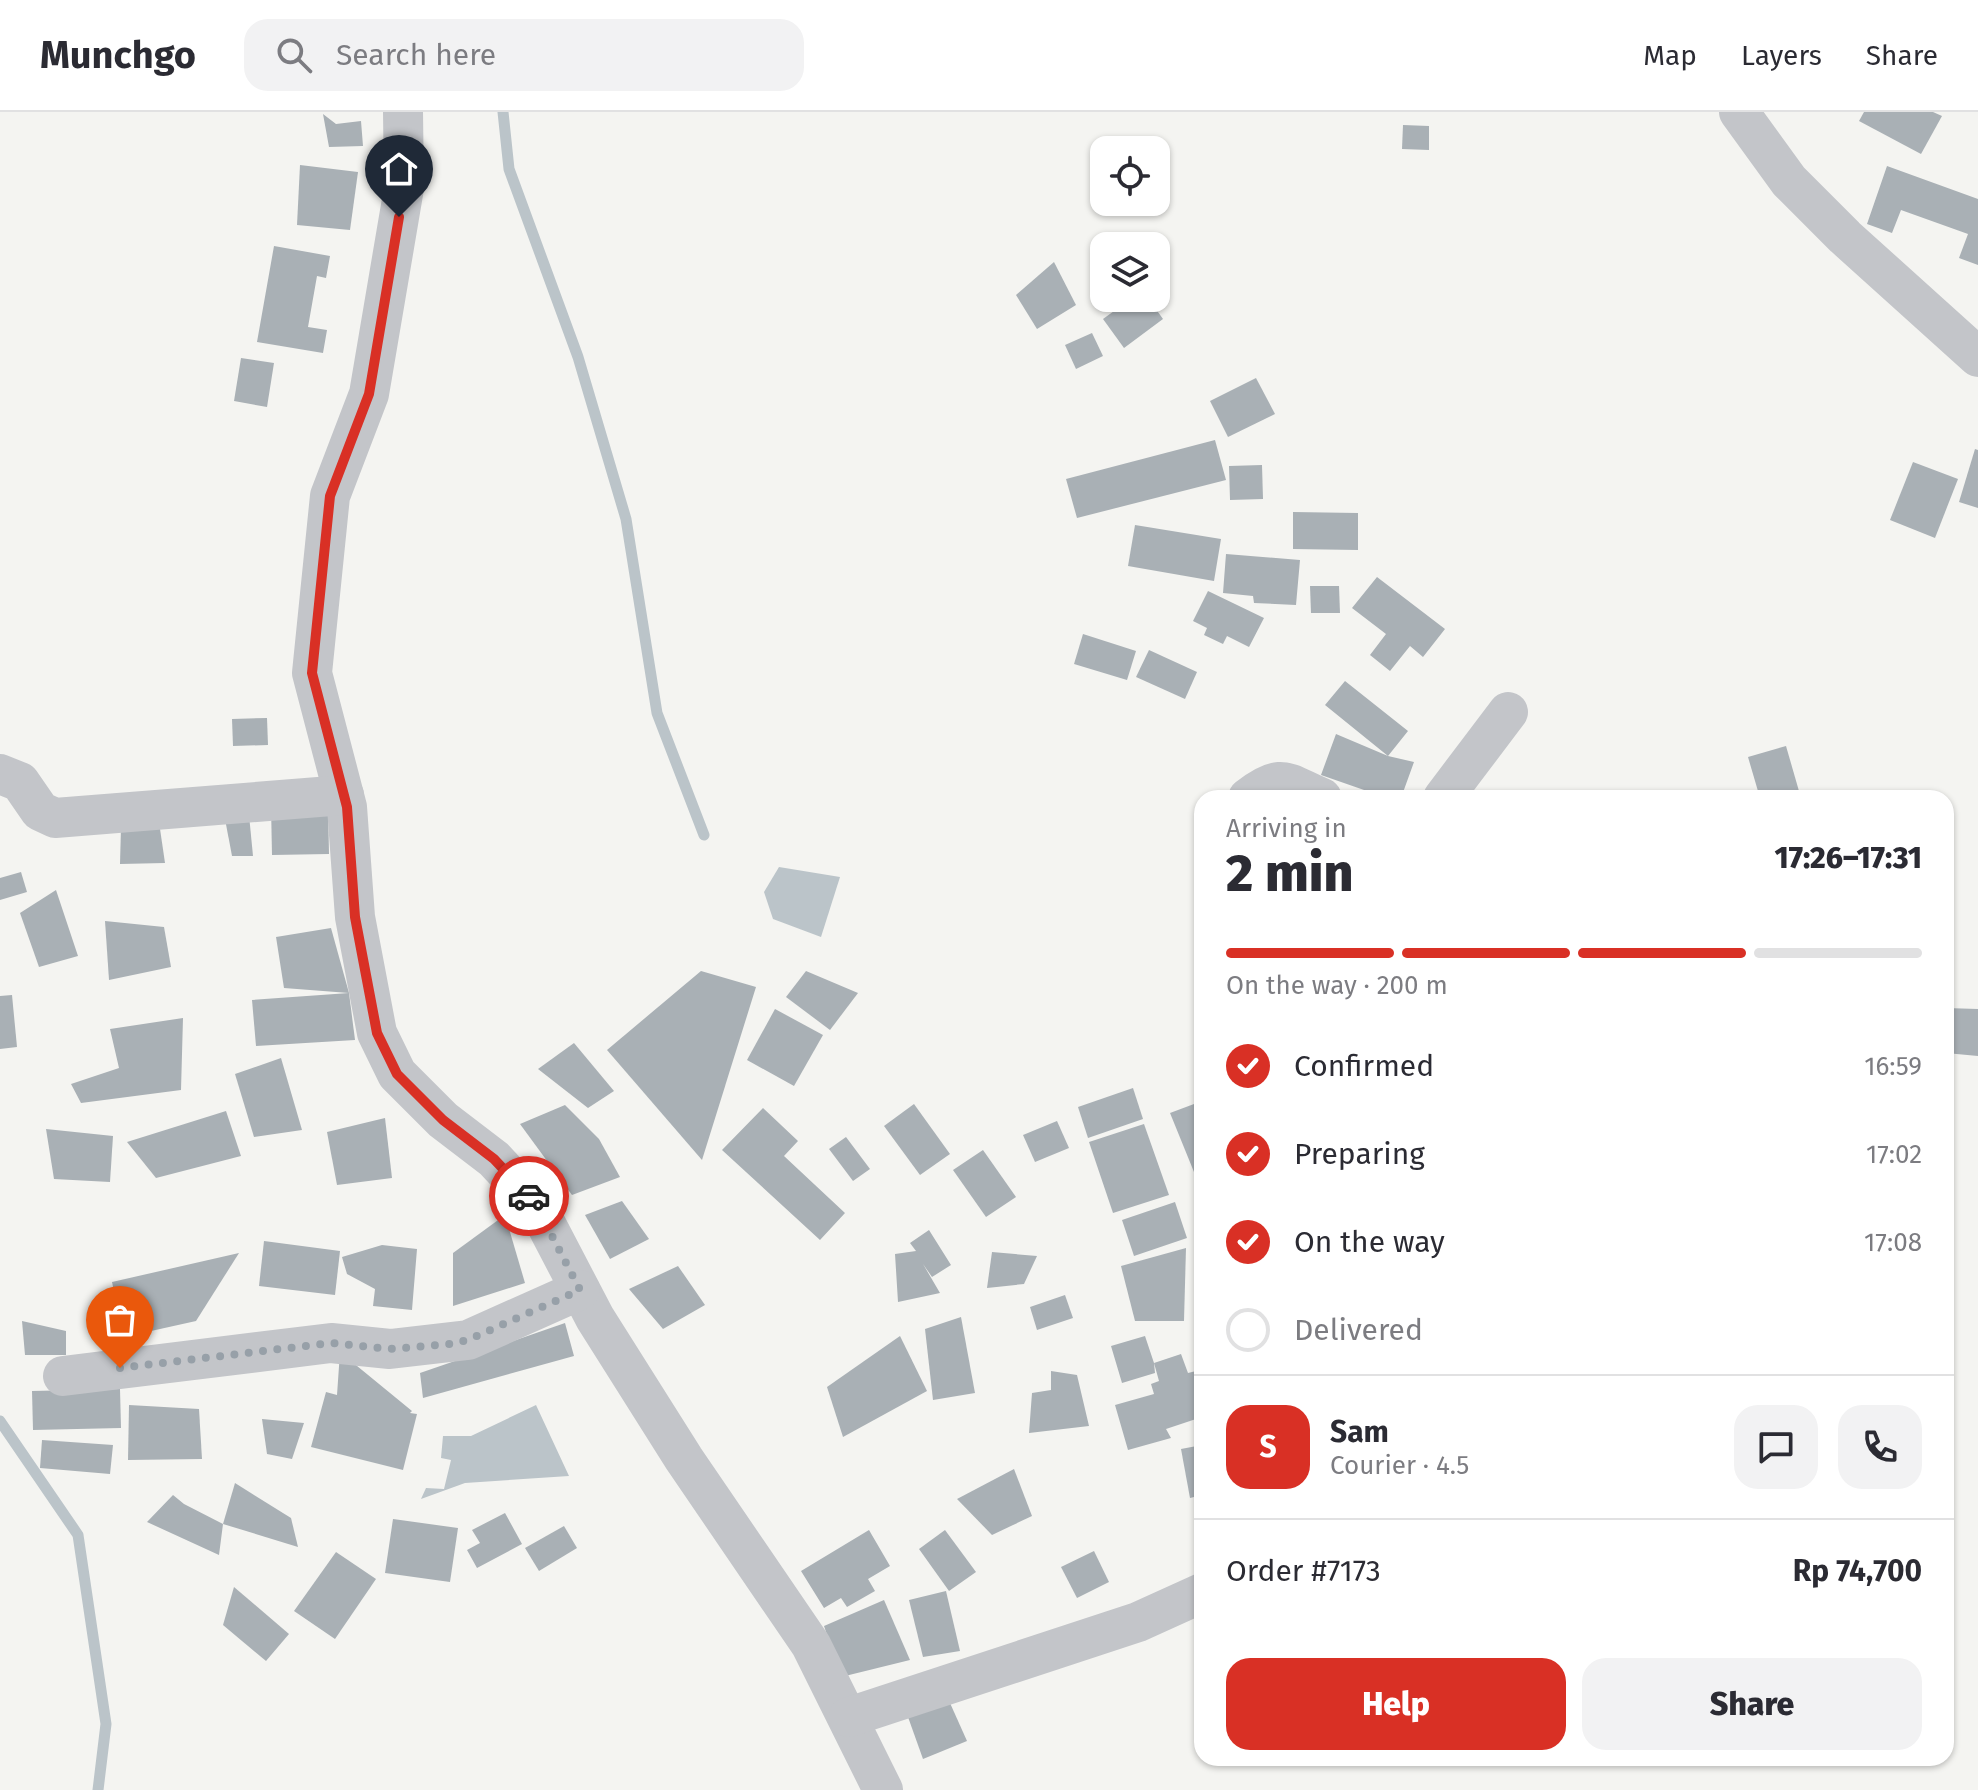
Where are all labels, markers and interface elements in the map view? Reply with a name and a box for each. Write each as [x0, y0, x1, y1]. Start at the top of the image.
search box [244, 19, 804, 91]
text: Munchgo [40, 32, 196, 78]
icon: search [272, 33, 316, 77]
text: Search here [336, 37, 496, 73]
text: Map [1643, 39, 1697, 72]
text: Layers [1741, 39, 1822, 72]
text: Share [1866, 39, 1938, 72]
pin [365, 135, 433, 217]
map controls [1090, 136, 1170, 312]
button: locate [1090, 136, 1170, 216]
icon: home [377, 147, 421, 191]
button: layers [1090, 232, 1170, 312]
text: Arriving in [1226, 813, 1347, 844]
text: 17:26–17:31 [1774, 840, 1922, 876]
text: 2 min [1226, 842, 1353, 905]
text: On the way · 200 m [1226, 970, 1448, 1001]
icon: check [1226, 1044, 1270, 1088]
text: Confirmed [1294, 1048, 1434, 1084]
text: 16:59 [1864, 1051, 1922, 1082]
icon: check [1226, 1132, 1270, 1176]
text: Preparing [1294, 1136, 1425, 1172]
text: 17:02 [1866, 1139, 1922, 1170]
courier [489, 1156, 569, 1236]
icon: car [507, 1174, 551, 1218]
icon: check [1226, 1220, 1270, 1264]
text: On the way [1294, 1224, 1445, 1260]
text: 17:08 [1864, 1227, 1922, 1258]
pin [86, 1286, 154, 1368]
icon: bag [98, 1298, 142, 1342]
text: Delivered [1294, 1312, 1423, 1348]
button: chat [1734, 1405, 1818, 1489]
button: phone [1838, 1405, 1922, 1489]
text: Sam [1330, 1414, 1389, 1450]
text: S [1259, 1429, 1277, 1465]
text: Courier · 4.5 [1330, 1450, 1469, 1481]
text: Order #7173 [1226, 1553, 1381, 1589]
text: Rp 74,700 [1793, 1553, 1922, 1589]
button: Help [1226, 1658, 1566, 1750]
button: Share [1582, 1658, 1922, 1750]

